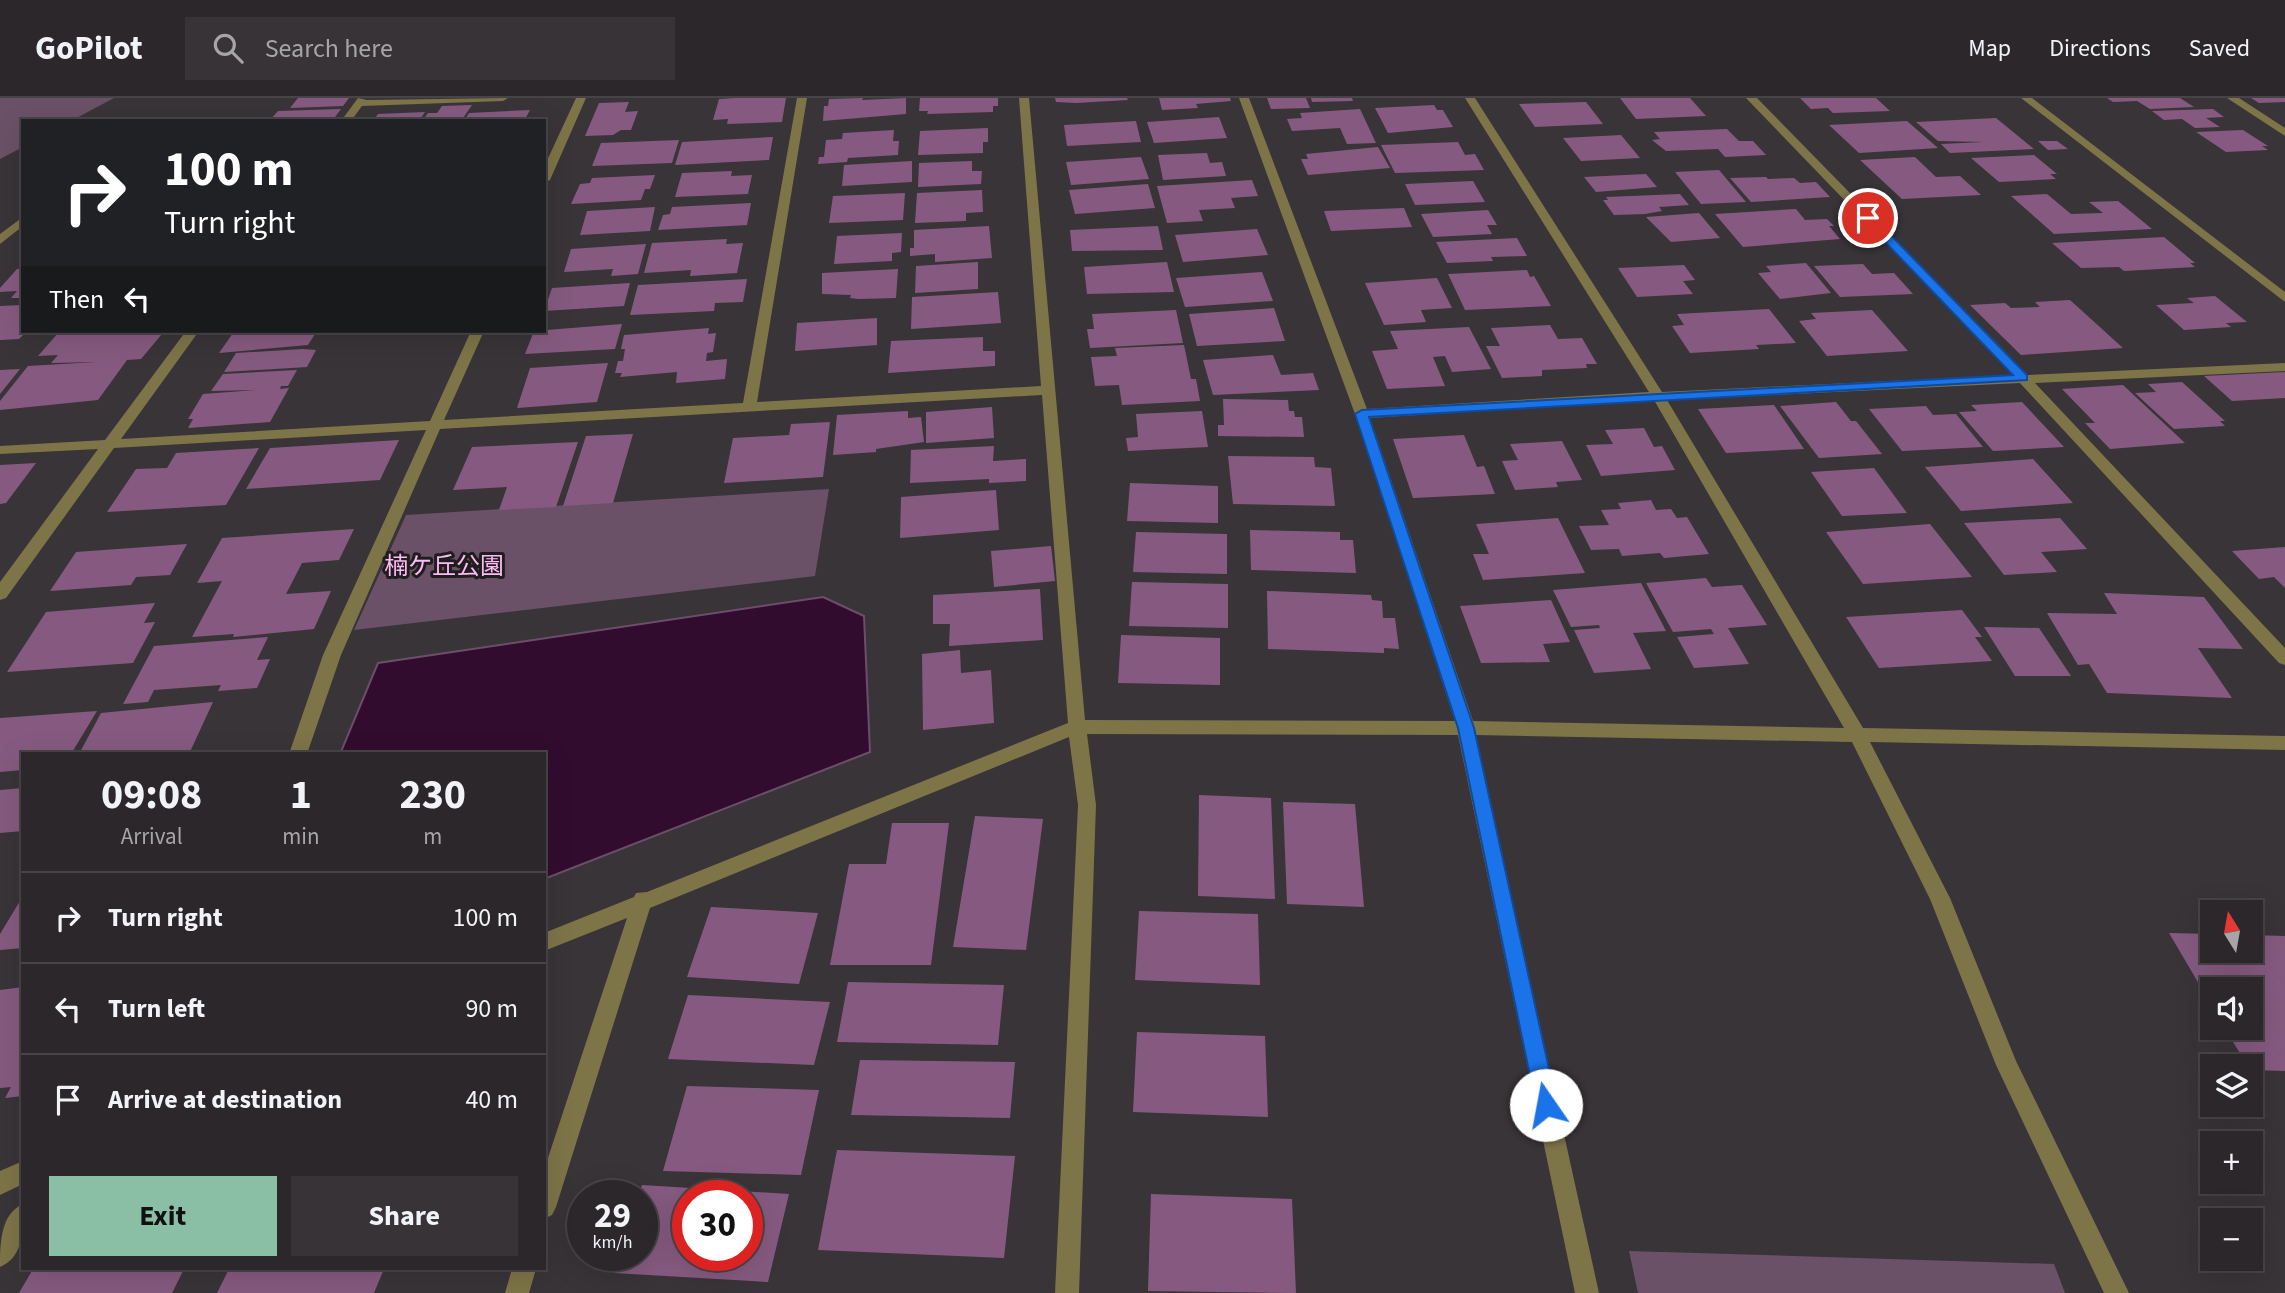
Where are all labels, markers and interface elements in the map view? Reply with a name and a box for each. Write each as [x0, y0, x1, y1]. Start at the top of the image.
search box [185, 17, 675, 80]
text: GoPilot [35, 25, 143, 72]
icon: search [209, 29, 247, 67]
text: Search here [265, 30, 393, 67]
text: Map [1968, 31, 2011, 66]
text: Directions [2049, 31, 2151, 66]
text: Saved [2189, 31, 2250, 66]
text: 100 m [164, 135, 293, 205]
icon: right [49, 147, 140, 238]
pin [1838, 188, 1898, 248]
icon: arrive [1849, 199, 1887, 237]
text: Turn right [164, 200, 295, 246]
icon: left [118, 280, 156, 318]
text: Then [49, 281, 104, 318]
park label: 楠ケ丘公園 [384, 549, 504, 584]
text: 09:08 [101, 765, 202, 825]
text: 1 [290, 765, 312, 825]
text: 230 [399, 765, 466, 825]
text: Arrival [121, 820, 183, 853]
text: min [282, 820, 320, 853]
text: m [423, 820, 442, 853]
icon: right [49, 899, 87, 937]
text: Turn right [108, 899, 223, 936]
text: 100 m [452, 899, 518, 936]
north arrow [2200, 900, 2263, 962]
map controls [2200, 900, 2263, 1271]
button: sound [2200, 977, 2263, 1040]
icon: left [49, 990, 87, 1028]
text: Turn left [108, 990, 205, 1027]
text: 90 m [465, 990, 518, 1027]
button: layers [2200, 1054, 2263, 1117]
position arrow [1509, 1068, 1583, 1142]
icon: arrive [49, 1081, 87, 1119]
text: Arrive at destination [108, 1081, 342, 1118]
text: 40 m [465, 1081, 518, 1118]
button: + [2200, 1131, 2263, 1194]
button: Exit [49, 1176, 277, 1256]
button: Share [291, 1176, 518, 1256]
speed limit sign: 30 [672, 1180, 763, 1271]
text: 29 [594, 1191, 631, 1241]
button: − [2200, 1208, 2263, 1271]
text: km/h [593, 1230, 632, 1255]

